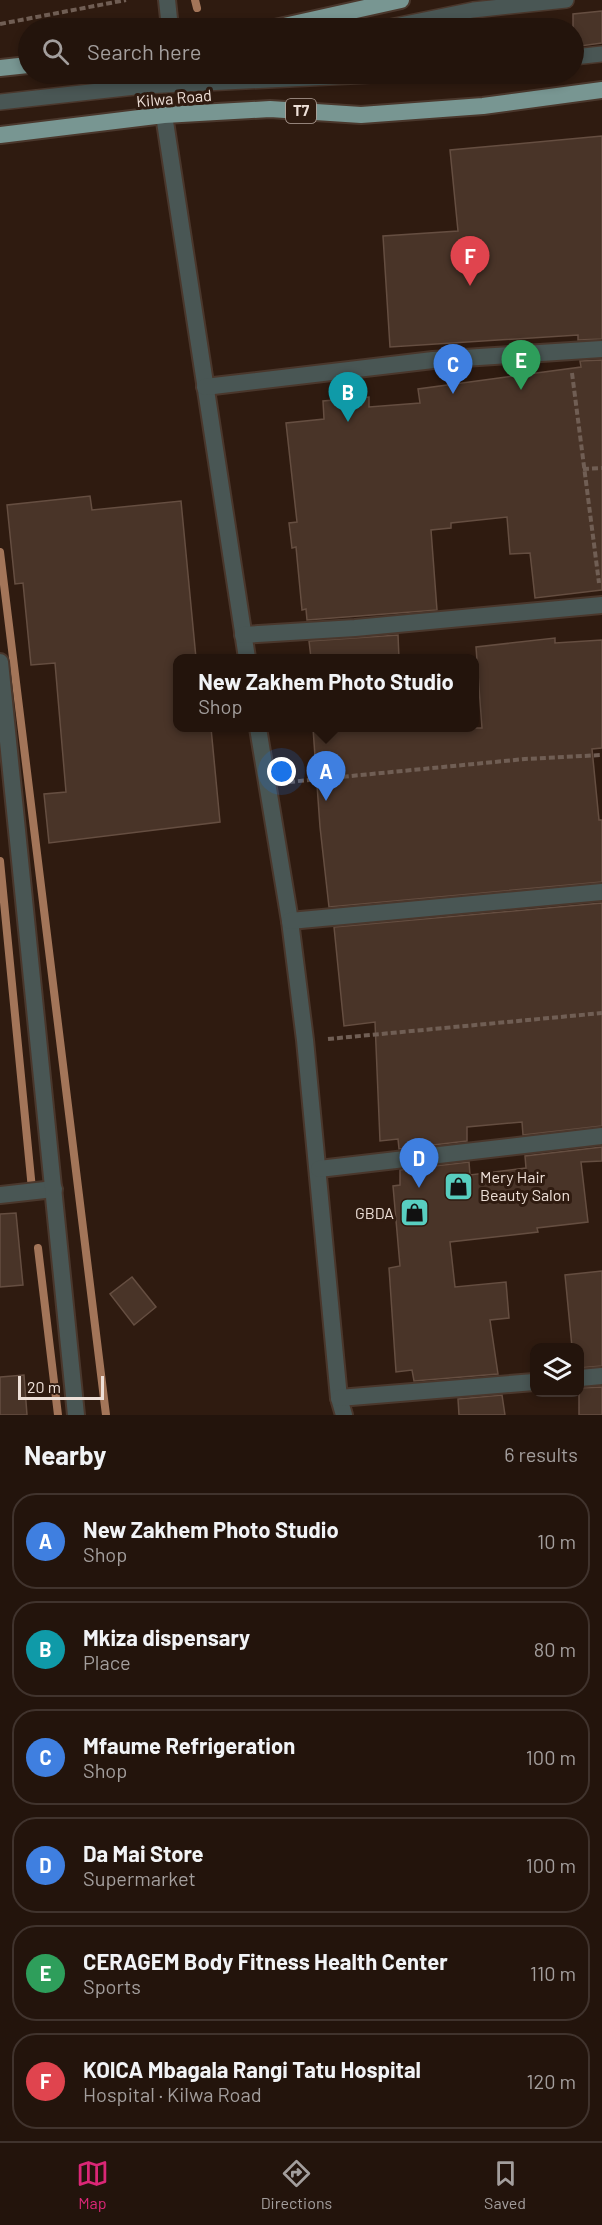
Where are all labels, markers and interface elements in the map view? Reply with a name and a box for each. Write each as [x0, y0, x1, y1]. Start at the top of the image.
search box [18, 18, 584, 84]
icon: search [39, 35, 72, 68]
text: Search here [87, 38, 201, 64]
street label: Kilwa Road [135, 85, 212, 110]
road number: T7 [286, 99, 316, 123]
pin: F [450, 236, 490, 286]
pin: E [502, 340, 540, 390]
pin: C [434, 344, 472, 394]
pin: B [328, 372, 368, 422]
popup [173, 654, 479, 732]
text: New Zakhem Photo Studio [198, 668, 454, 694]
text: Shop [198, 694, 242, 718]
pin: A [306, 752, 346, 801]
your location [267, 757, 296, 786]
pin: D [400, 1138, 438, 1188]
place label: Mery Hair Beauty Salon [480, 1167, 570, 1204]
shop icon: Mery Hair Beauty Salon [443, 1170, 475, 1202]
shop icon: GBDA [399, 1197, 431, 1229]
place label: GBDA [355, 1203, 394, 1222]
map controls [530, 1343, 584, 1397]
button: layers [530, 1343, 584, 1397]
scale bar [18, 1373, 104, 1400]
text: 20 m [27, 1377, 61, 1396]
text: Nearby [24, 1439, 106, 1470]
text: 6 results [504, 1442, 578, 1466]
text: New Zakhem Photo Studio [83, 1516, 339, 1542]
text: A [39, 1529, 52, 1553]
text: 10 m [537, 1529, 576, 1553]
text: Shop [83, 1542, 127, 1566]
text: Mkiza dispensary [83, 1624, 250, 1650]
text: B [39, 1637, 52, 1661]
text: 80 m [534, 1637, 576, 1661]
text: Place [83, 1650, 131, 1674]
text: Mfaume Refrigeration [83, 1732, 295, 1758]
text: C [39, 1745, 52, 1769]
text: 100 m [526, 1745, 576, 1769]
text: Shop [83, 1758, 127, 1782]
text: Da Mai Store [83, 1840, 204, 1866]
text: D [39, 1853, 52, 1877]
text: 100 m [526, 1853, 576, 1877]
text: Supermarket [83, 1866, 196, 1890]
text: CERAGEM Body Fitness Health Center [83, 1948, 448, 1974]
text: E [40, 1961, 51, 1985]
text: 110 m [530, 1961, 576, 1985]
text: Sports [83, 1974, 141, 1998]
text: KOICA Mbagala Rangi Tatu Hospital [83, 2056, 421, 2082]
text: F [40, 2069, 51, 2093]
text: 120 m [526, 2069, 576, 2093]
text: Hospital · Kilwa Road [83, 2082, 262, 2106]
tab: Map [76, 2157, 109, 2212]
tab: Directions [261, 2157, 332, 2212]
tab: Saved [484, 2157, 526, 2212]

